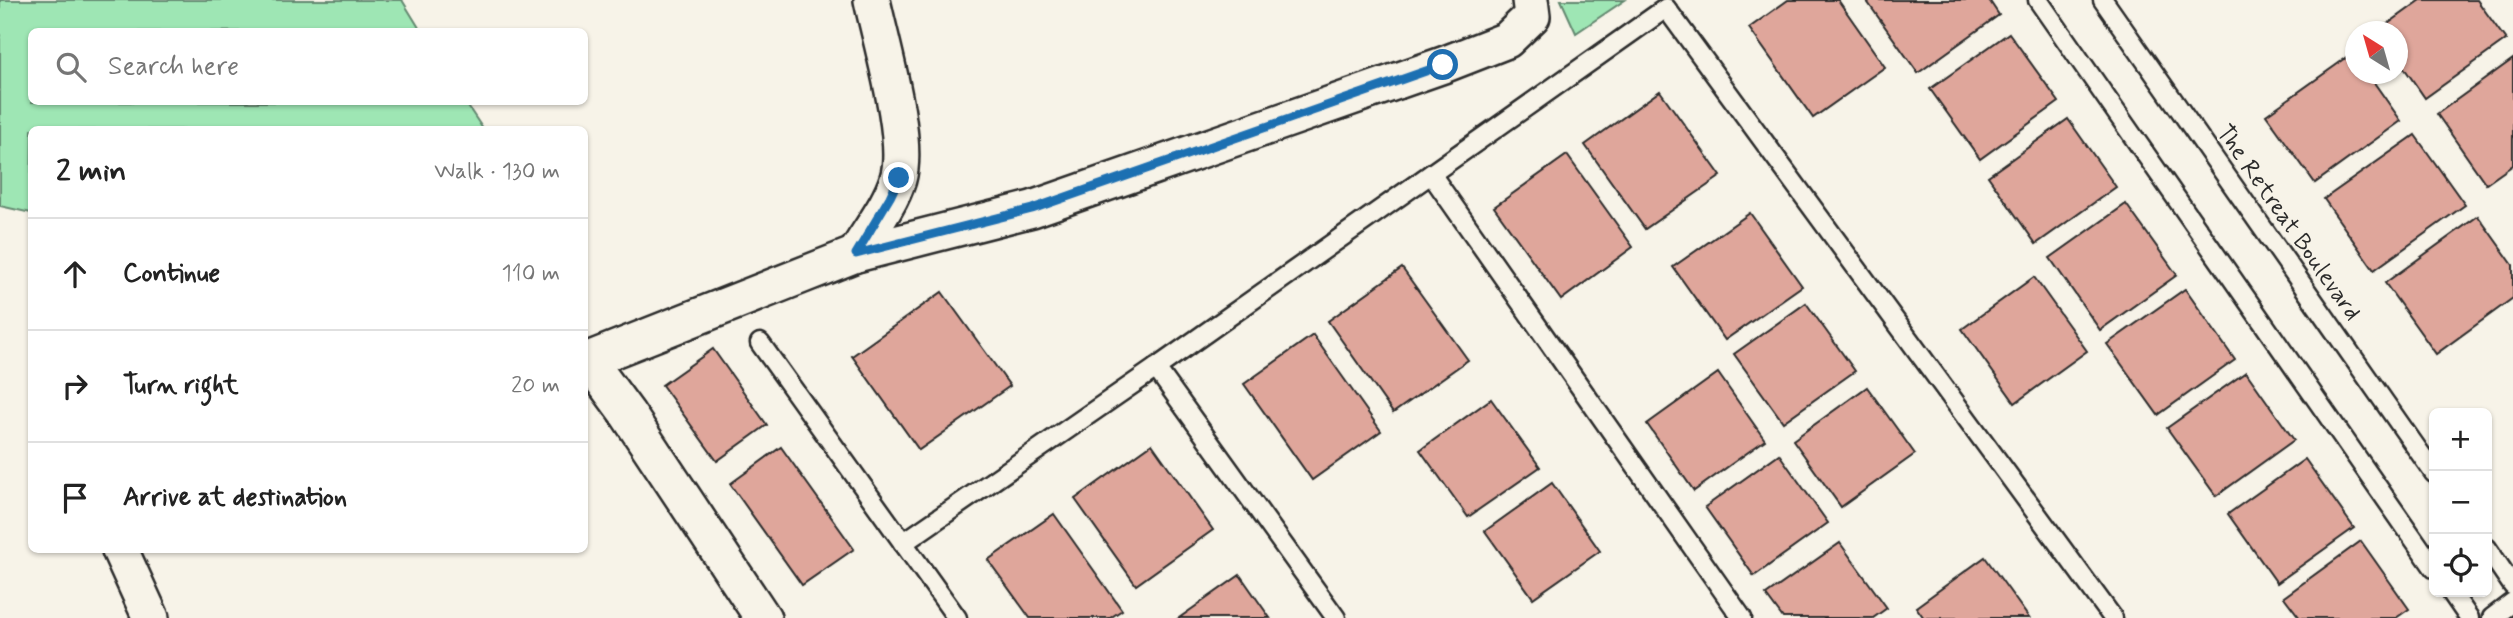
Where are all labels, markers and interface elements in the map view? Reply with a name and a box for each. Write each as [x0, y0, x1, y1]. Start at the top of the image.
north arrow [2345, 21, 2408, 84]
search box [28, 28, 588, 105]
icon: search [52, 48, 90, 86]
route start [1427, 49, 1458, 80]
text: Search here [108, 50, 239, 84]
street label: The Retreat Boulevard [2209, 119, 2367, 327]
text: 2 min [56, 152, 126, 191]
text: Walk · 130 m [434, 157, 560, 187]
route end [883, 162, 914, 193]
icon: ahead [56, 255, 94, 293]
text: Continue [123, 257, 220, 291]
text: 110 m [501, 259, 560, 289]
icon: right [56, 367, 94, 405]
text: Turn right [123, 369, 239, 403]
text: 20 m [511, 371, 560, 401]
map controls [2429, 408, 2492, 597]
button: + [2429, 408, 2492, 471]
button: − [2429, 471, 2492, 534]
icon: arrive [56, 479, 94, 517]
text: Arrive at destination [123, 481, 347, 515]
button: locate [2429, 534, 2492, 597]

